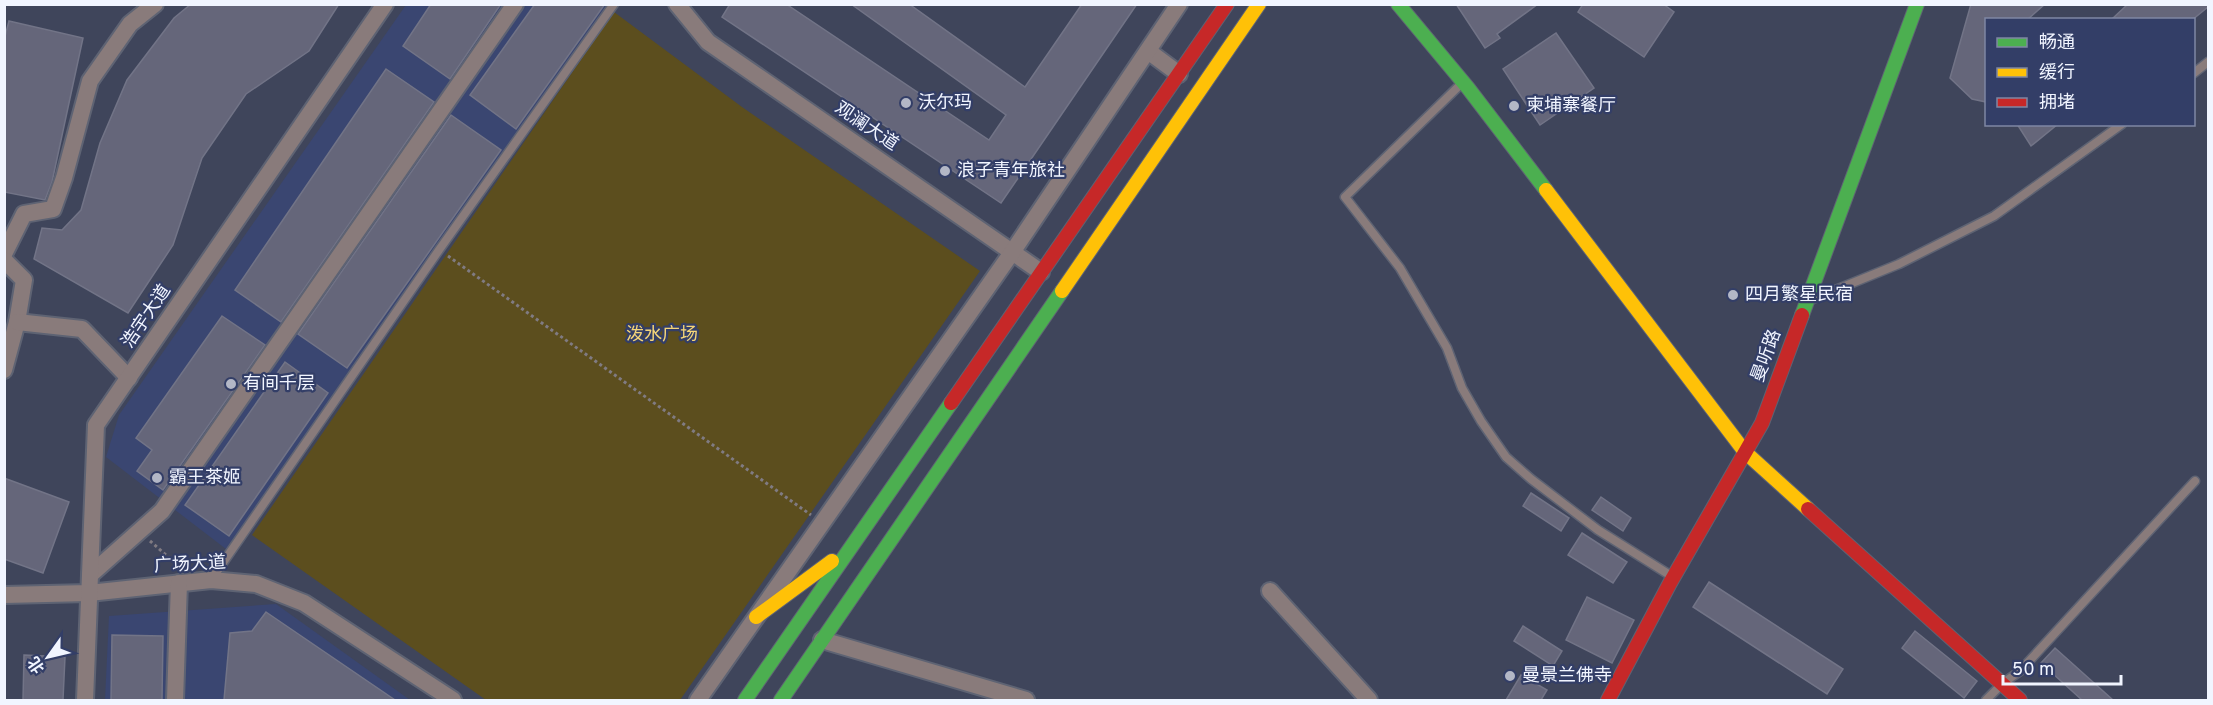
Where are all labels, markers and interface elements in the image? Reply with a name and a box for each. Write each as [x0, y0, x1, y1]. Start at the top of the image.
legend [1985, 18, 2195, 126]
text: 畅通 [2039, 32, 2075, 55]
text: 缓行 [2039, 62, 2075, 85]
place label: 沃尔玛 [918, 92, 972, 115]
text: 拥堵 [2039, 92, 2075, 115]
place label: 柬埔寨餐厅 [1526, 95, 1616, 118]
marker: 沃尔玛 [899, 96, 913, 110]
street label: 观澜大道 [830, 97, 902, 157]
marker: 柬埔寨餐厅 [1507, 99, 1521, 113]
place label: 浪子青年旅社 [957, 160, 1065, 183]
marker: 浪子青年旅社 [938, 164, 952, 178]
street label: 浩宇大道 [117, 281, 177, 353]
place label: 四月繁星民宿 [1745, 284, 1853, 307]
marker: 四月繁星民宿 [1726, 288, 1740, 302]
park label: 泼水广场 [626, 324, 698, 347]
street label: 曼听路 [1747, 327, 1787, 385]
place label: 有间千层 [243, 373, 315, 396]
marker: 有间千层 [224, 377, 238, 391]
place label: 霸王茶姬 [169, 467, 241, 490]
marker: 霸王茶姬 [150, 471, 164, 485]
street label: 广场大道 [153, 552, 227, 578]
north arrow [18, 627, 78, 687]
scale bar [2003, 648, 2122, 686]
text: 北 [24, 652, 50, 677]
text: 50 m [2012, 659, 2054, 682]
place label: 曼景兰佛寺 [1522, 665, 1612, 688]
marker: 曼景兰佛寺 [1503, 669, 1517, 683]

